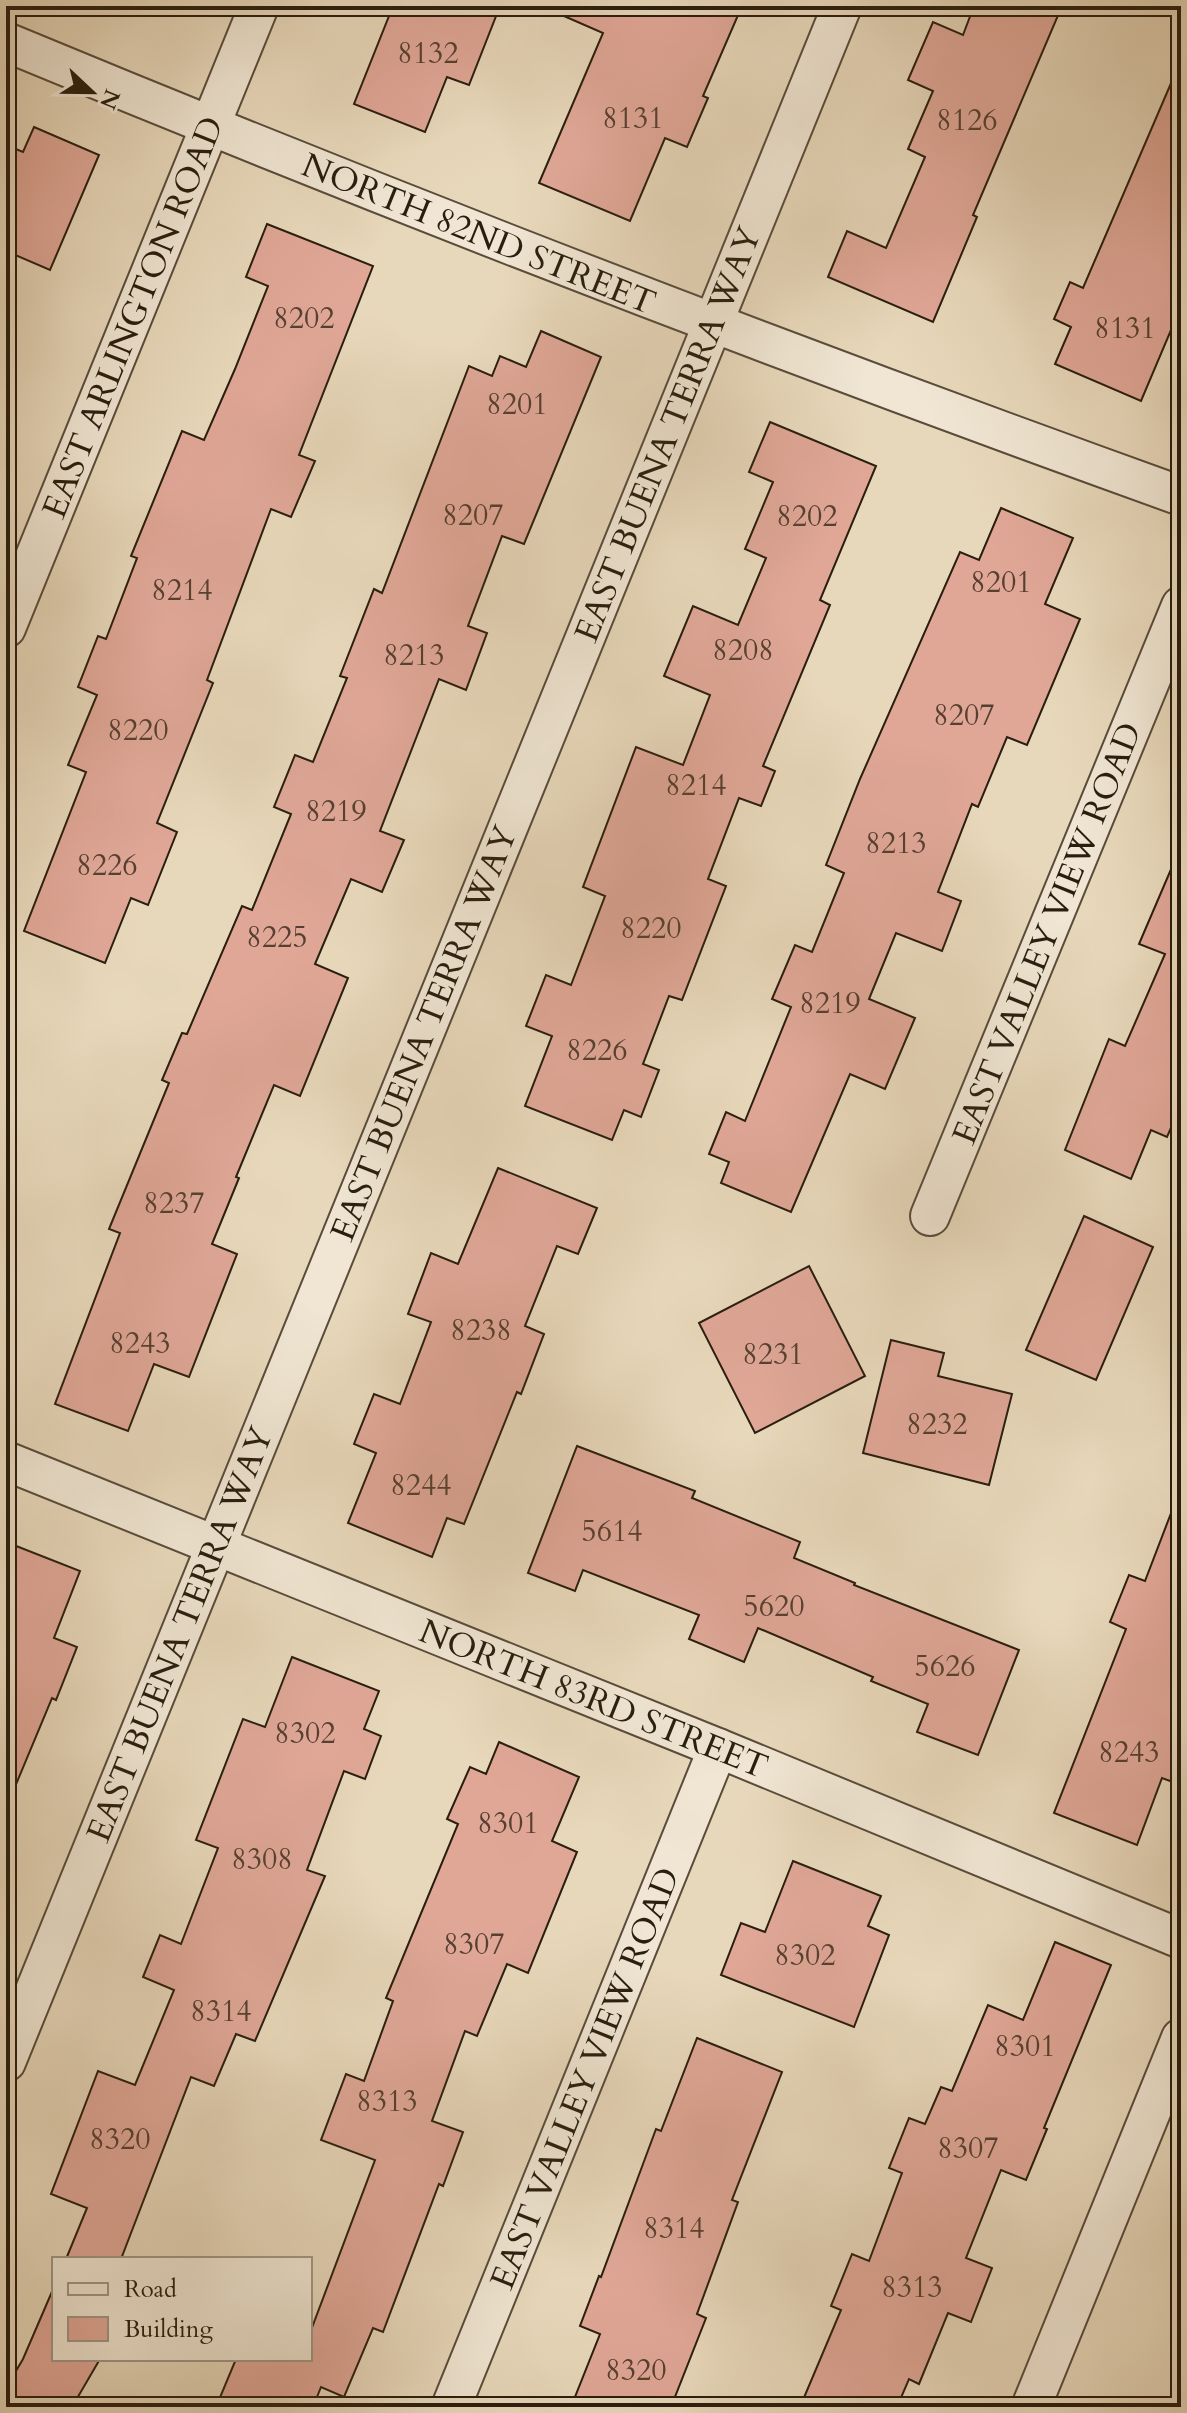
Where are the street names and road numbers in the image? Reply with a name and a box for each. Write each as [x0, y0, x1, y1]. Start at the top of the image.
street label: EAST ARLINGTON ROAD [31, 110, 235, 525]
street label: NORTH 82ND STREET [295, 142, 662, 326]
street label: EAST BUENA TERRA WAY [563, 219, 773, 649]
street label: EAST VALLEY VIEW ROAD [941, 716, 1153, 1151]
street label: EAST BUENA TERRA WAY [319, 818, 529, 1248]
street label: EAST BUENA TERRA WAY [75, 1419, 285, 1849]
street label: NORTH 83RD STREET [413, 1608, 775, 1790]
street label: EAST VALLEY VIEW ROAD [479, 1861, 691, 2296]

